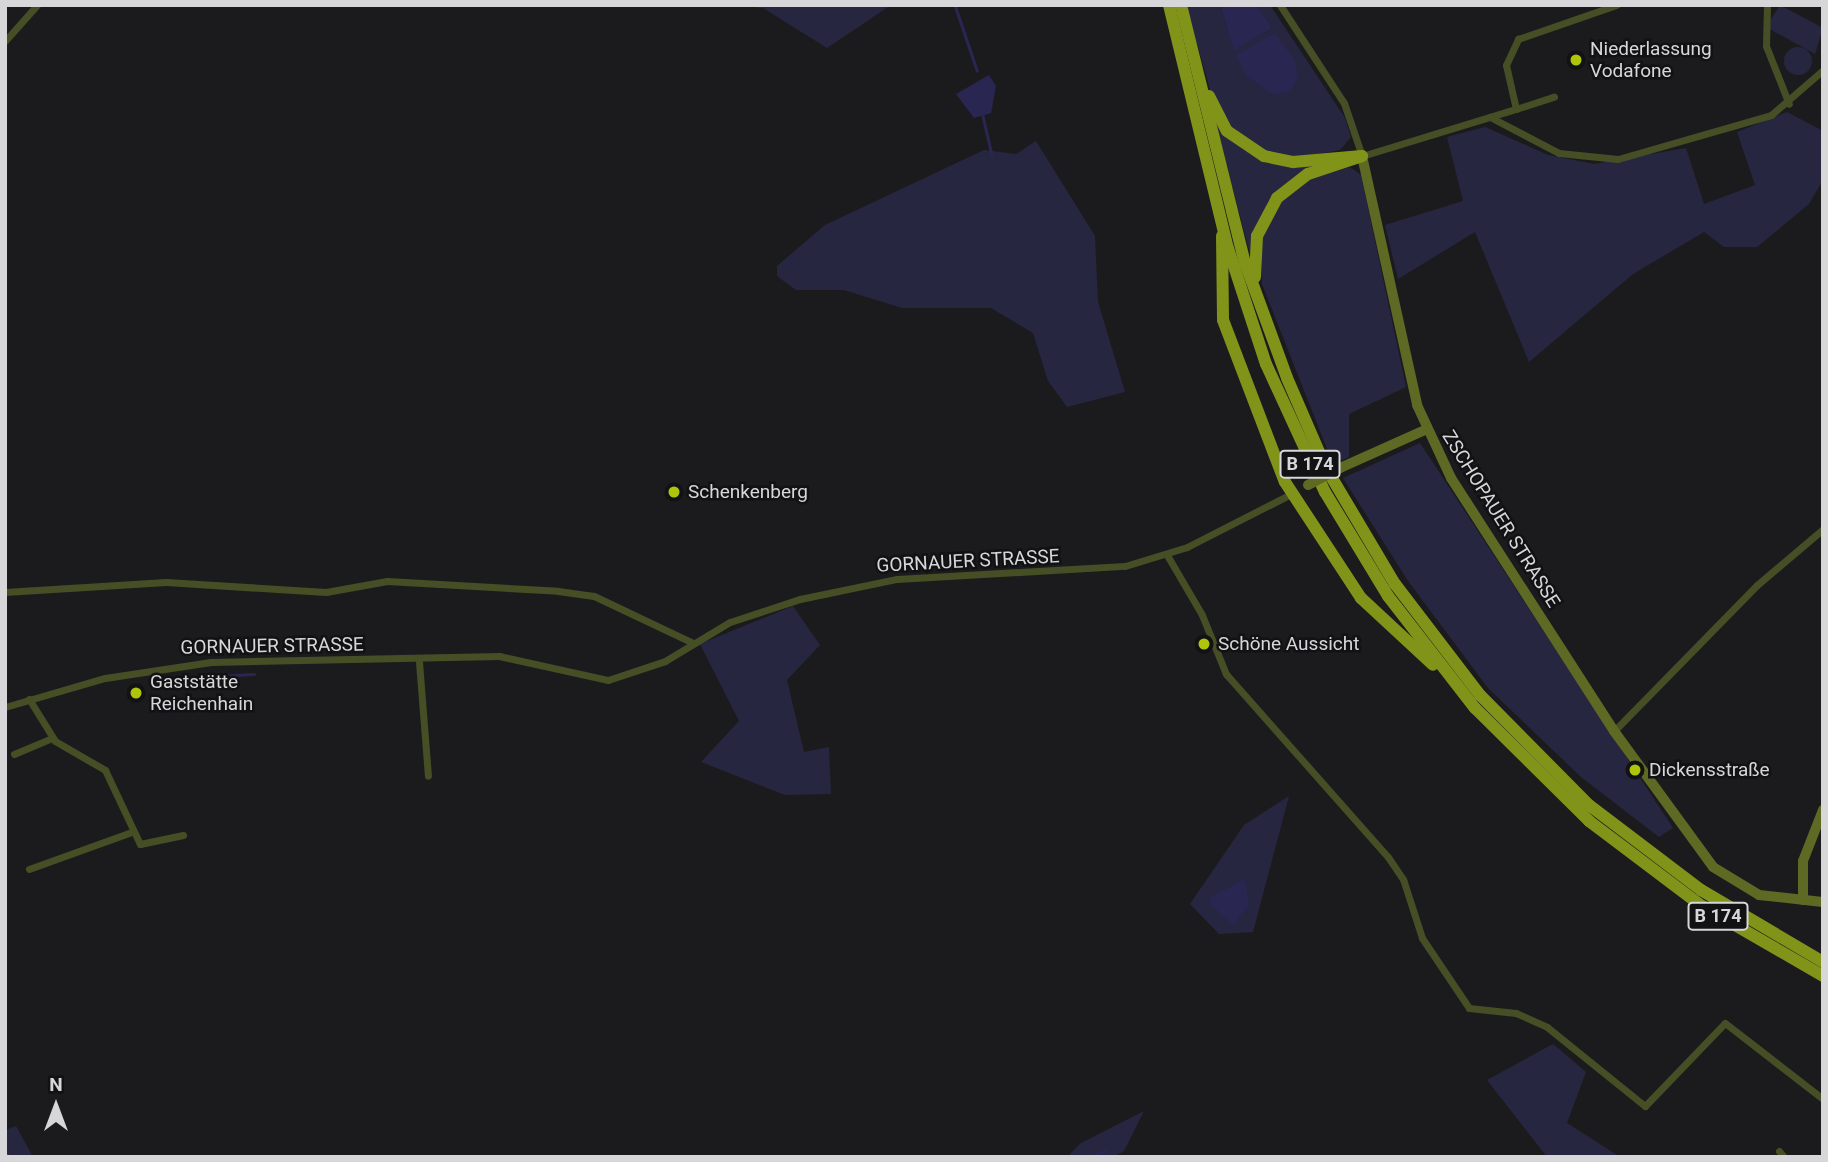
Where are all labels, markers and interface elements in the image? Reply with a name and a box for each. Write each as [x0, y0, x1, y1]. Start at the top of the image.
place label: Niederlassung Vodafone [1590, 38, 1712, 82]
marker: Niederlassung Vodafone [1568, 52, 1584, 68]
street label: ZSCHOPAUER STRASSE [1437, 426, 1565, 612]
road number: B 174 [1278, 450, 1342, 478]
place label: Schenkenberg [688, 481, 808, 503]
marker: Schenkenberg [666, 484, 682, 500]
street label: GORNAUER STRASSE [876, 545, 1060, 577]
street label: GORNAUER STRASSE [180, 633, 364, 659]
place label: Schöne Aussicht [1218, 633, 1359, 655]
marker: Schöne Aussicht [1196, 636, 1212, 652]
place label: Gaststätte Reichenhain [150, 671, 253, 715]
marker: Gaststätte Reichenhain [128, 685, 144, 701]
place label: Dickensstraße [1649, 759, 1770, 781]
marker: Dickensstraße [1627, 762, 1643, 778]
road number: B 174 [1686, 902, 1750, 931]
north arrow [21, 1071, 91, 1141]
text: N [49, 1073, 63, 1096]

